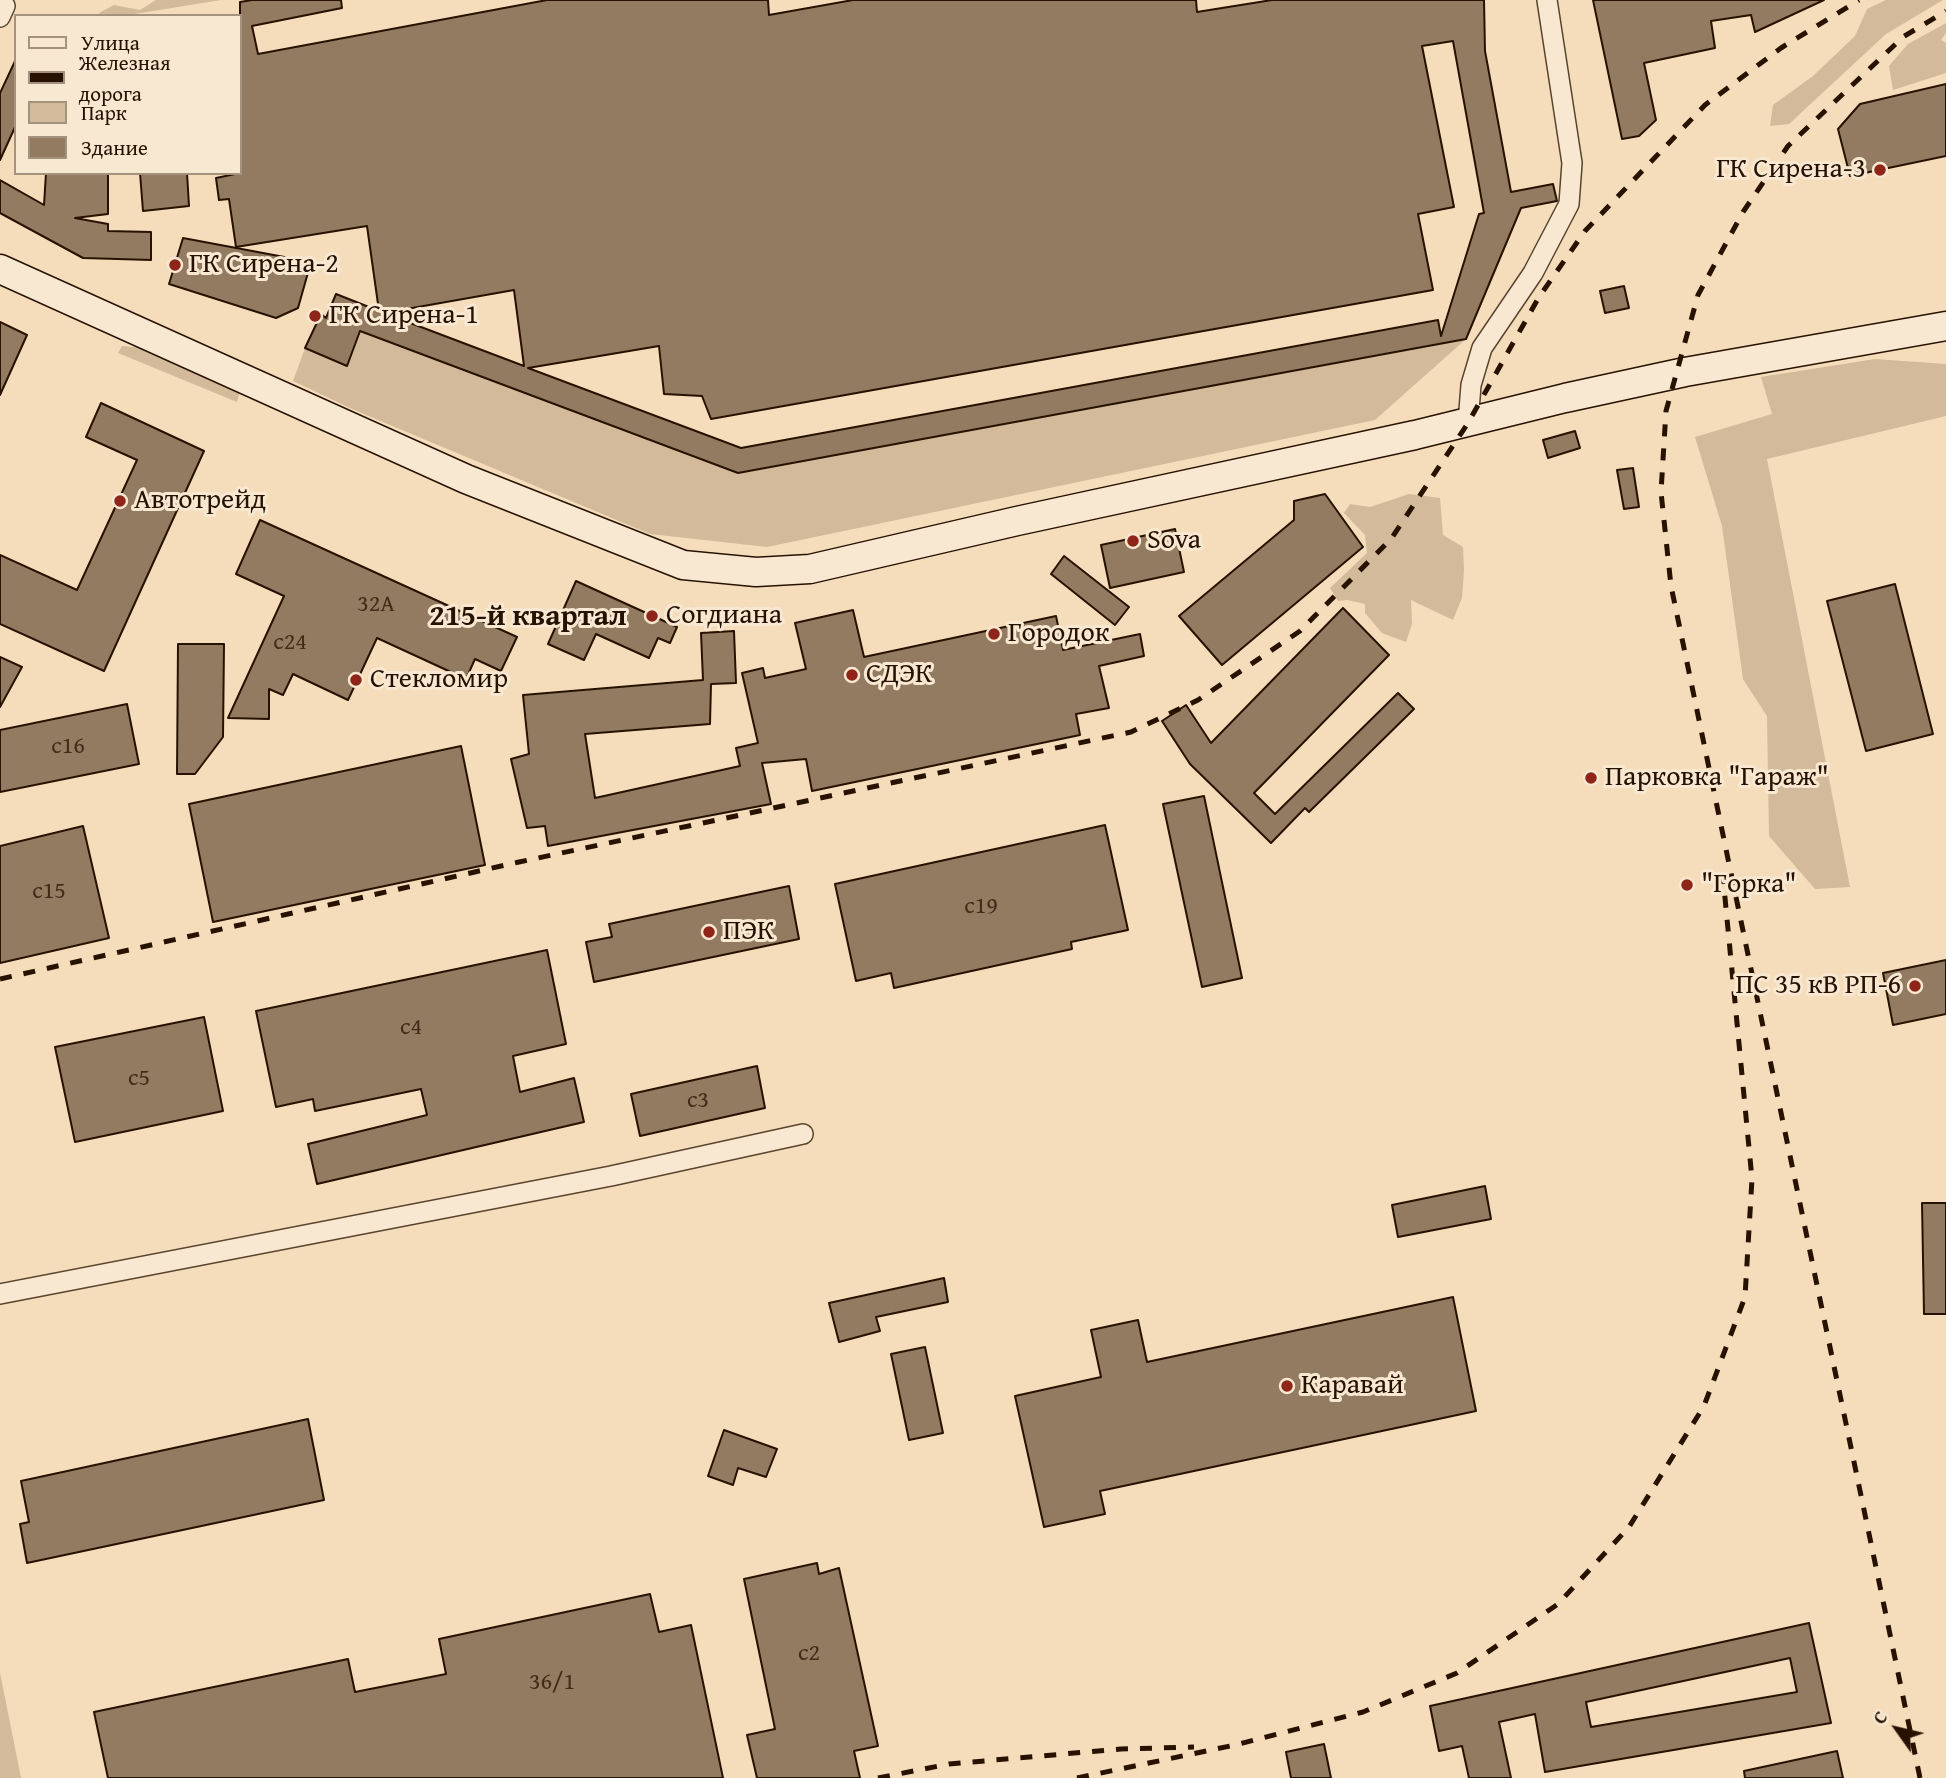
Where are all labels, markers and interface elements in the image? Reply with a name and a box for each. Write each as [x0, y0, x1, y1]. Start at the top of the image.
legend [14, 14, 242, 175]
text: Улица [81, 27, 140, 58]
text: Железная дорога [79, 47, 171, 109]
text: Парк [81, 97, 127, 128]
text: Здание [81, 132, 148, 163]
place label: ГК Сирена-3 [1716, 153, 1866, 187]
marker: ГК Сирена-3 [1872, 162, 1888, 178]
place label: ГК Сирена-2 [189, 248, 339, 282]
marker: ГК Сирена-2 [167, 257, 183, 273]
place label: ГК Сирена-1 [329, 299, 479, 333]
marker: ГК Сирена-1 [307, 308, 323, 324]
place label: Автотрейд [134, 484, 266, 518]
marker: Автотрейд [112, 493, 128, 509]
place label: Sova [1147, 524, 1201, 558]
marker: Sova [1125, 533, 1141, 549]
house number: 32А [357, 591, 395, 619]
district label: 215-й квартал [429, 599, 627, 635]
place label: Согдиана [666, 599, 782, 633]
marker: Согдиана [644, 608, 660, 624]
place label: Городок [1008, 617, 1109, 651]
marker: Городок [986, 626, 1002, 642]
house number: с24 [273, 629, 307, 657]
place label: СДЭК [866, 658, 932, 692]
place label: Стекломир [370, 663, 508, 697]
marker: СДЭК [844, 667, 860, 683]
marker: Стекломир [348, 672, 364, 688]
house number: с16 [51, 733, 85, 761]
place label: Парковка "Гараж" [1605, 761, 1829, 795]
marker: Парковка "Гараж" [1583, 770, 1599, 786]
place label: "Горка" [1701, 868, 1797, 902]
marker: "Горка" [1679, 877, 1695, 893]
house number: с15 [32, 878, 66, 906]
house number: с19 [964, 893, 998, 921]
place label: ПЭК [723, 915, 774, 949]
marker: ПЭК [701, 924, 717, 940]
place label: ПС 35 кВ РП-6 [1736, 969, 1901, 1003]
marker: ПС 35 кВ РП-6 [1907, 978, 1923, 994]
house number: с4 [400, 1014, 422, 1042]
house number: с5 [128, 1065, 150, 1093]
house number: с3 [687, 1087, 709, 1115]
place label: Каравай [1301, 1369, 1404, 1403]
marker: Каравай [1279, 1378, 1295, 1394]
house number: с2 [798, 1640, 820, 1668]
house number: 36/1 [529, 1669, 575, 1697]
north arrow [1862, 1694, 1932, 1764]
text: С [1865, 1705, 1894, 1730]

